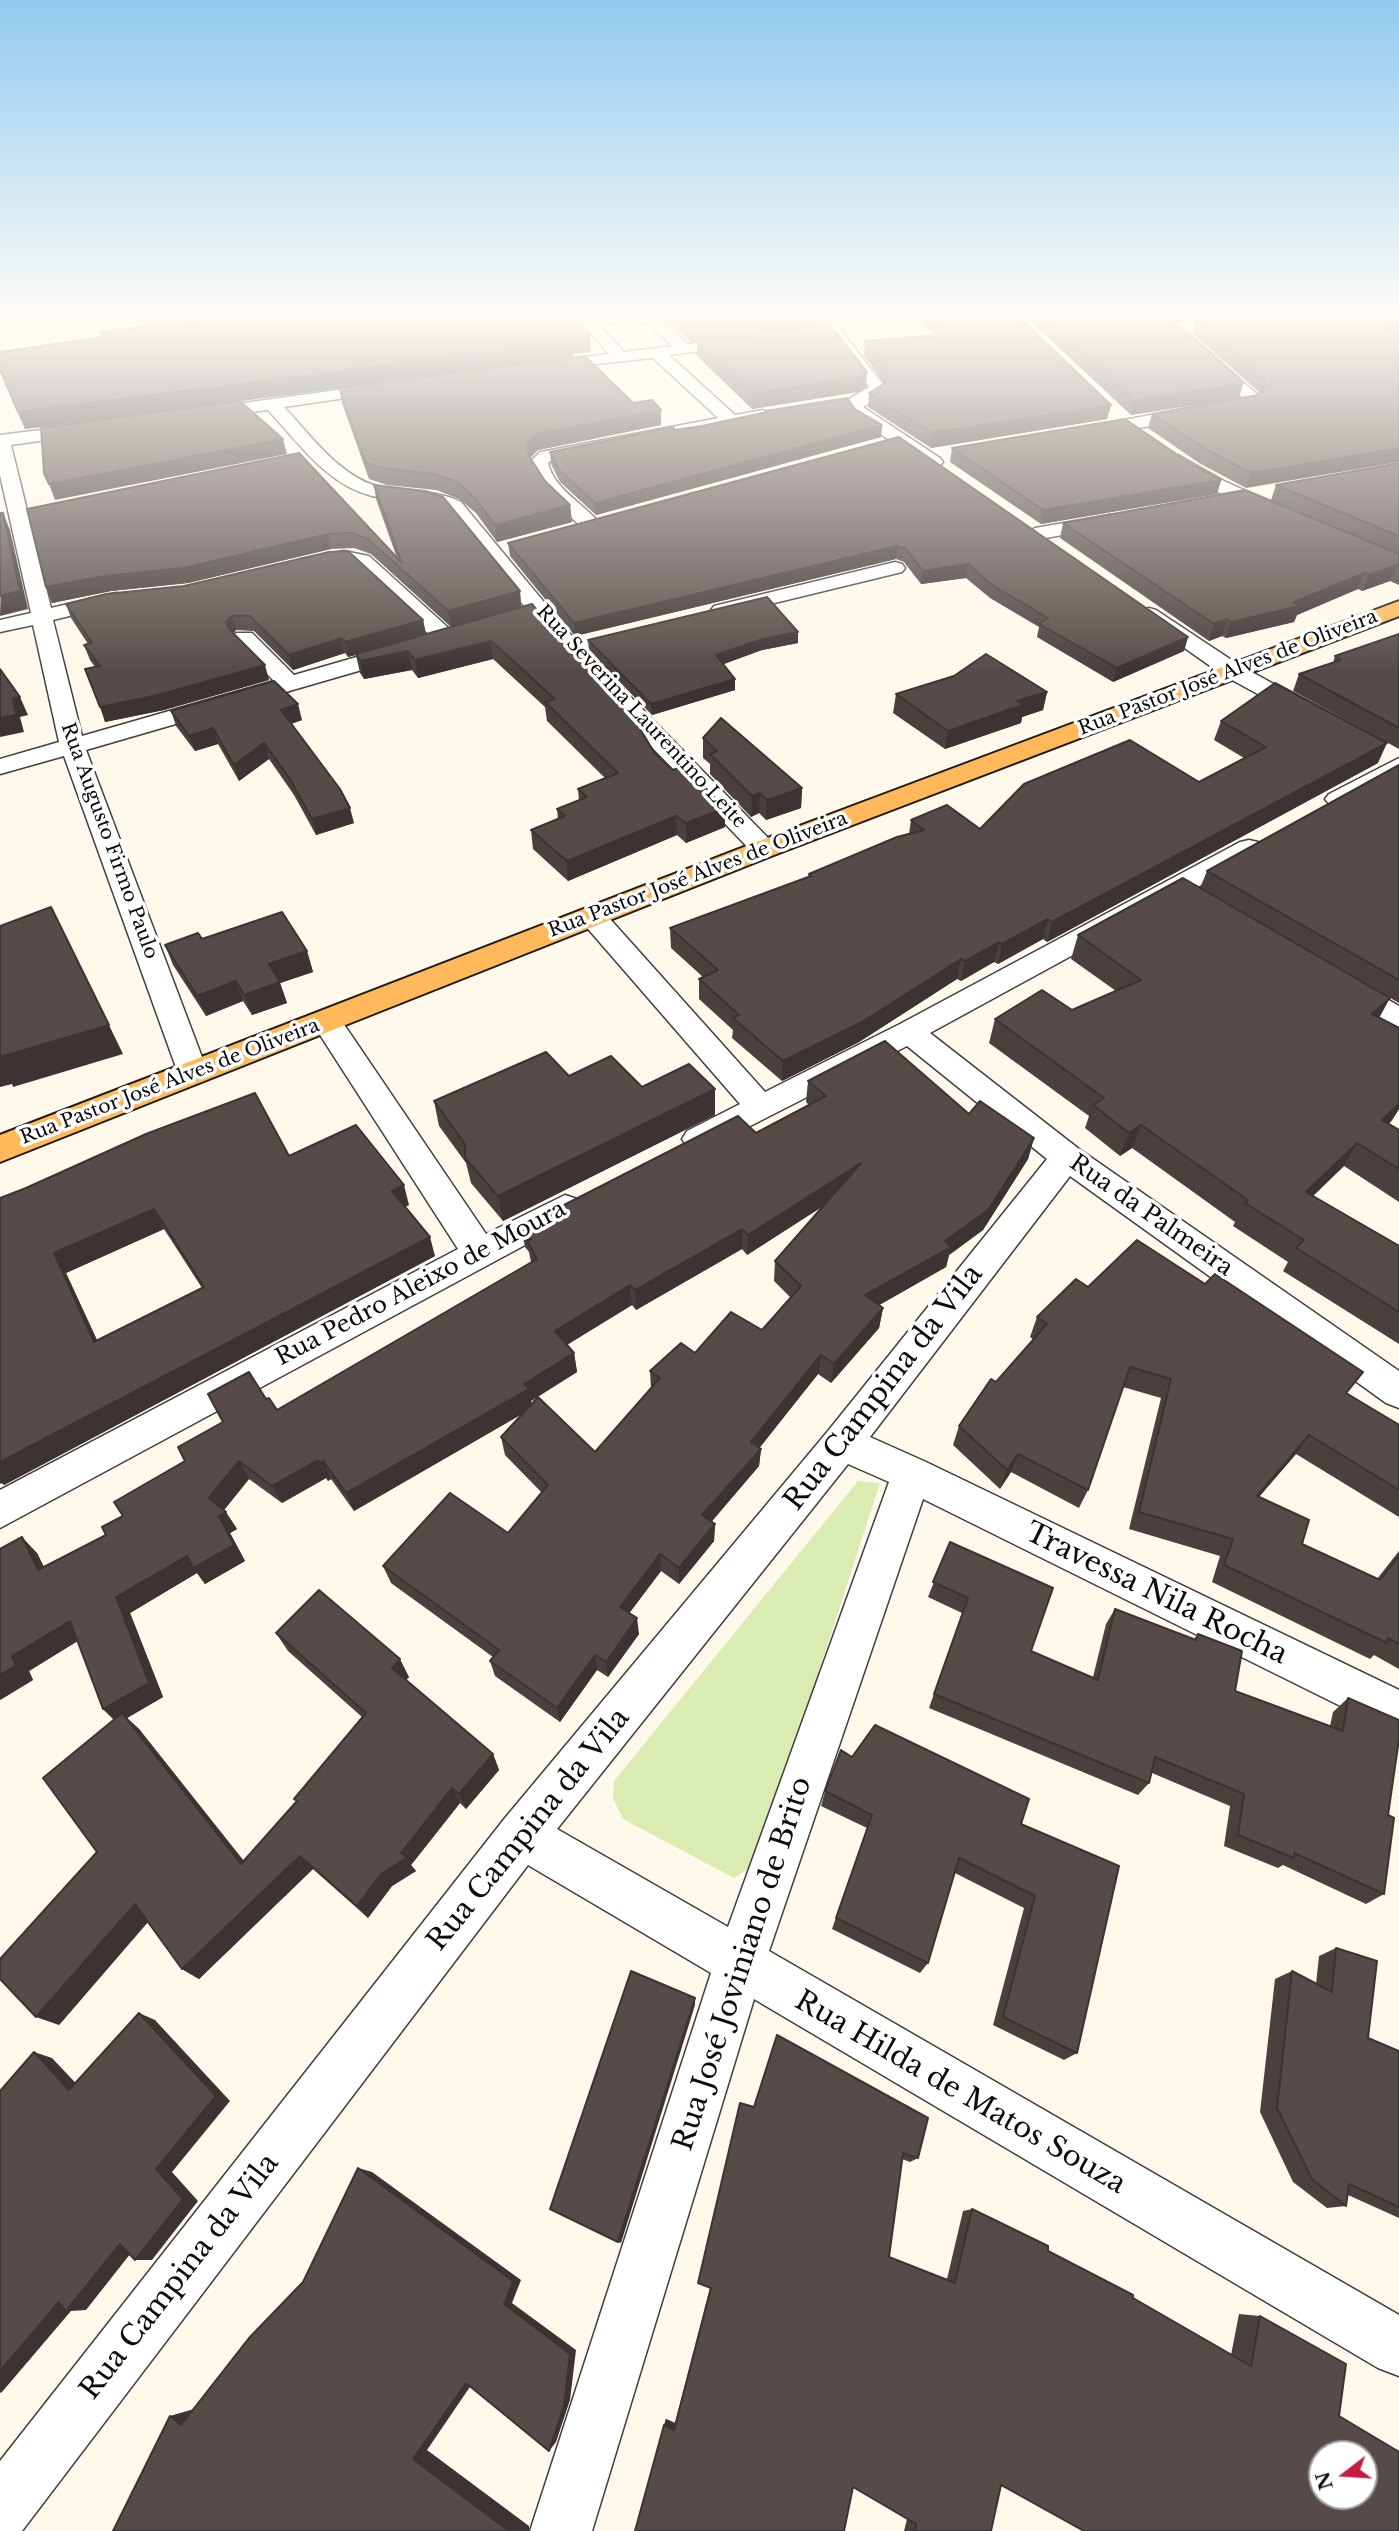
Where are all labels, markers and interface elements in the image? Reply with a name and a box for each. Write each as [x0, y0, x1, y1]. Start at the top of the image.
street label: Rua Severina Laurentino Leite [531, 601, 751, 833]
street label: Rua Pastor José Alves de Oliveira [1075, 605, 1381, 741]
street label: Rua Augusto Firmo Paulo [56, 720, 162, 962]
street label: Rua Pastor José Alves de Oliveira [545, 807, 851, 943]
street label: Rua Pastor José Alves de Oliveira [17, 1014, 323, 1150]
street label: Rua da Palmeira [1064, 1149, 1238, 1283]
street label: Rua Pedro Aleixo de Moura [271, 1196, 571, 1372]
street label: Rua Campina da Vila [778, 1259, 990, 1517]
street label: Travessa Nila Rocha [1020, 1516, 1292, 1672]
street label: Rua Campina da Vila [421, 1702, 637, 1958]
street label: Rua José Joviniano de Brito [667, 1773, 819, 2155]
street label: Rua Hilda de Matos Souza [789, 1984, 1131, 2202]
street label: Rua Campina da Vila [74, 2148, 286, 2406]
north arrow [1308, 2440, 1378, 2510]
text: N [1311, 2469, 1338, 2493]

